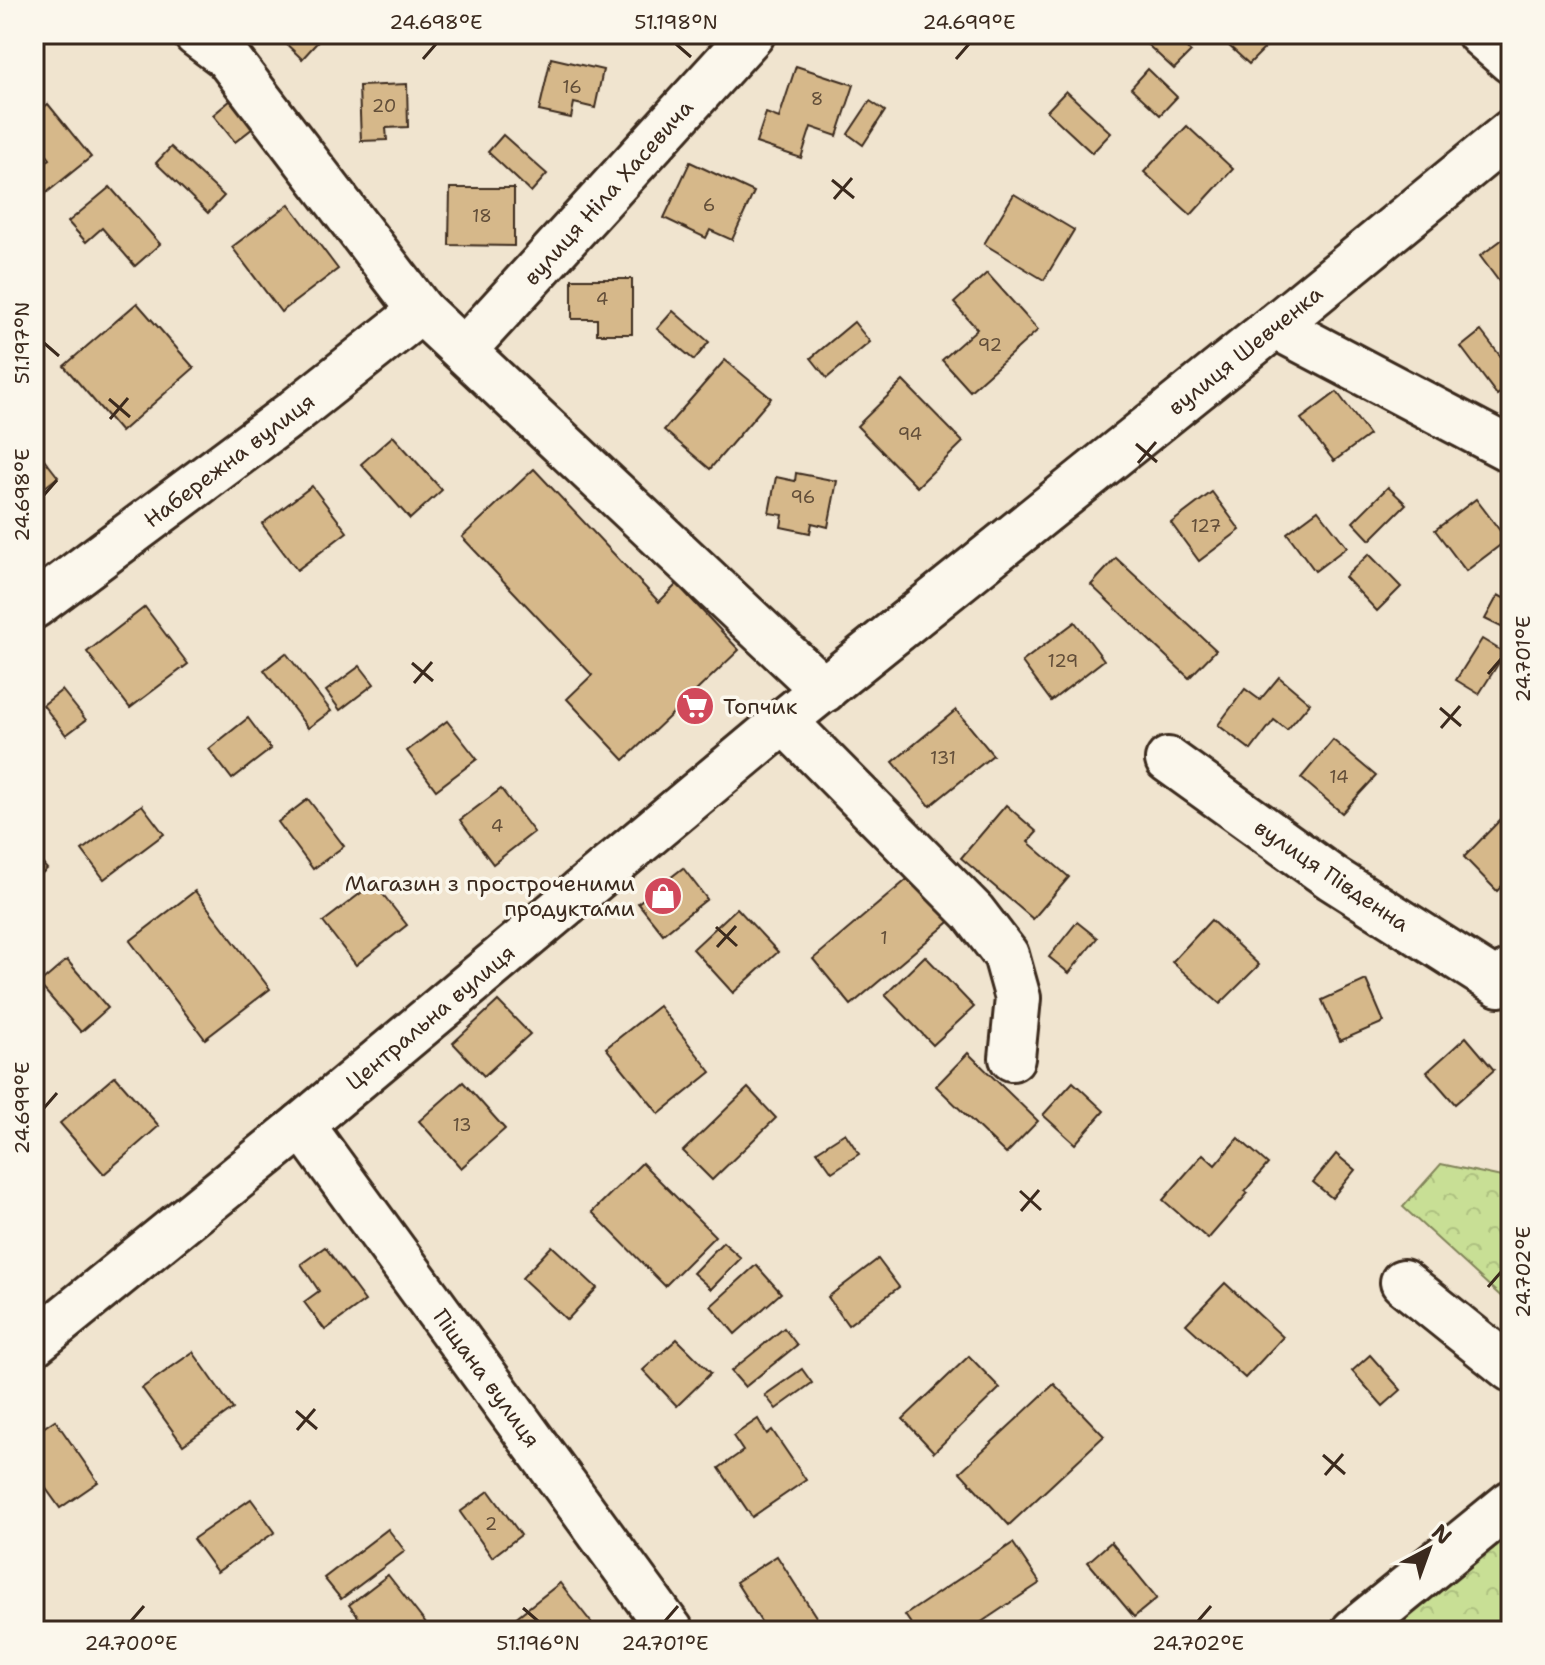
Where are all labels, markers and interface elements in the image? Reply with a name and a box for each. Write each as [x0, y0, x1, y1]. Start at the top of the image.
text: 24.698°E [389, 9, 483, 35]
text: 51.198°N [634, 9, 718, 35]
text: 24.699°E [923, 9, 1015, 35]
house number: 16 [562, 75, 582, 99]
house number: 8 [811, 87, 823, 111]
street label: вулиця Ніла Хасевича [517, 93, 700, 291]
house number: 20 [372, 94, 396, 118]
house number: 6 [703, 193, 715, 217]
house number: 18 [472, 204, 492, 228]
street label: вулиця Шевченка [1162, 279, 1329, 422]
house number: 4 [596, 287, 608, 311]
text: 51.197°N [9, 302, 35, 384]
house number: 92 [978, 333, 1002, 357]
street label: Набережна вулиця [138, 387, 321, 534]
house number: 94 [898, 422, 922, 446]
text: 24.698°E [9, 448, 35, 542]
house number: 96 [791, 485, 815, 509]
house number: 127 [1191, 514, 1221, 538]
text: 24.701°E [1510, 615, 1536, 703]
house number: 129 [1048, 649, 1078, 673]
supermarket icon: Топчик [674, 685, 716, 727]
place label: Топчик [723, 692, 798, 721]
house number: 131 [930, 746, 956, 770]
house number: 14 [1329, 765, 1349, 789]
street label: вулиця Південна [1248, 813, 1415, 938]
house number: 4 [491, 814, 503, 838]
place label: Магазин з простроченими продуктами [345, 869, 635, 923]
shop icon: Магазин з простроченими продуктами [642, 875, 684, 917]
house number: 1 [880, 926, 888, 950]
street label: Центральна вулиця [340, 938, 521, 1097]
text: 24.699°E [9, 1062, 35, 1154]
house number: 13 [452, 1113, 472, 1137]
text: 24.702°E [1510, 1226, 1536, 1318]
street label: Піщана вулиця [427, 1303, 547, 1453]
north arrow [1389, 1509, 1469, 1589]
house number: 2 [485, 1512, 497, 1536]
text: N [1426, 1518, 1458, 1551]
text: 24.700°E [84, 1630, 178, 1656]
text: 51.196°N [496, 1630, 580, 1656]
text: 24.701°E [621, 1630, 709, 1656]
text: 24.702°E [1152, 1630, 1244, 1656]

